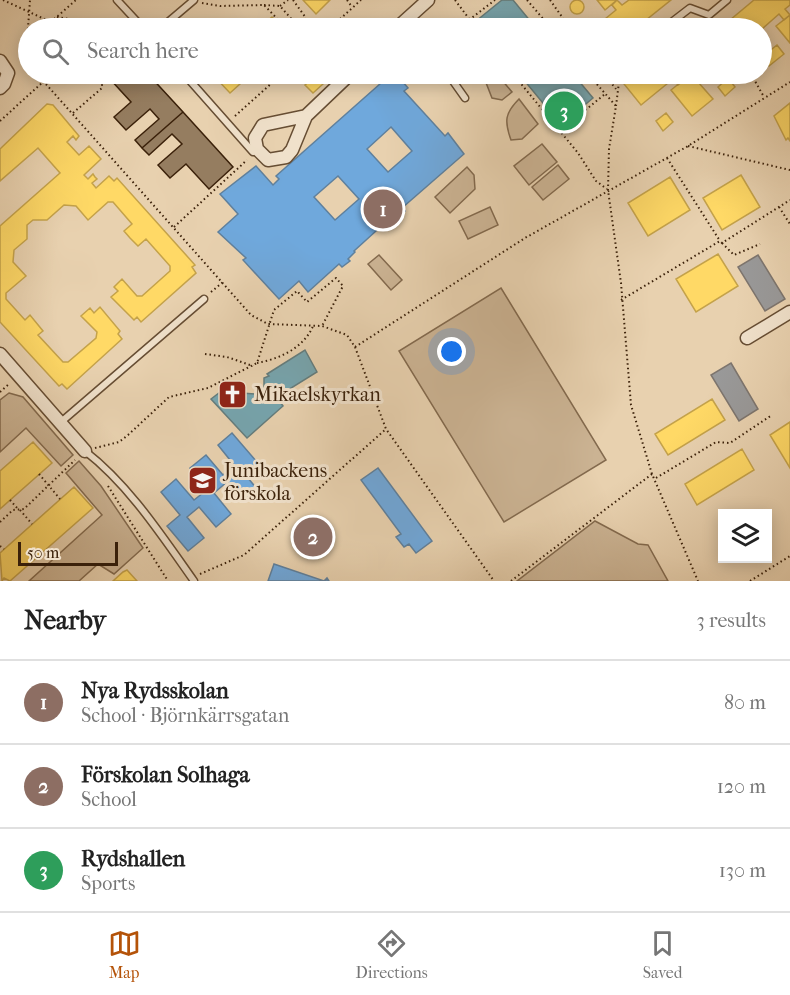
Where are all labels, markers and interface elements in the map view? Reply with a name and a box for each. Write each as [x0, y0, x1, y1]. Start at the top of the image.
search box [18, 18, 772, 84]
icon: search [39, 35, 72, 68]
text: Search here [87, 38, 199, 64]
pin: 3 [544, 88, 584, 134]
pin: 1 [364, 186, 403, 232]
your location [437, 337, 466, 366]
church icon: Mikaelskyrkan [217, 378, 249, 410]
place label: Mikaelskyrkan [254, 383, 381, 406]
place label: Junibackens förskola [222, 459, 327, 505]
school or university icon: Junibackens förskola [187, 465, 219, 497]
map controls [718, 509, 772, 563]
button: layers [718, 509, 772, 563]
pin: 2 [294, 514, 332, 560]
scale bar [18, 539, 118, 566]
text: 50 m [27, 543, 59, 562]
text: Nearby [24, 605, 106, 636]
text: 3 results [697, 609, 766, 632]
text: Nya Rydsskolan [81, 678, 229, 704]
text: 1 [40, 691, 47, 714]
text: 80 m [724, 691, 766, 714]
text: School · Björnkärrsgatan [81, 704, 289, 727]
text: Förskolan Solhaga [81, 762, 250, 788]
text: 2 [38, 775, 49, 798]
text: 120 m [717, 775, 766, 798]
text: School [81, 788, 137, 811]
text: Rydshallen [81, 846, 185, 872]
text: 3 [39, 859, 48, 882]
text: 130 m [719, 859, 766, 882]
text: Sports [81, 872, 135, 895]
tab: Map [108, 927, 141, 982]
tab: Directions [356, 927, 428, 982]
tab: Saved [643, 927, 682, 982]

